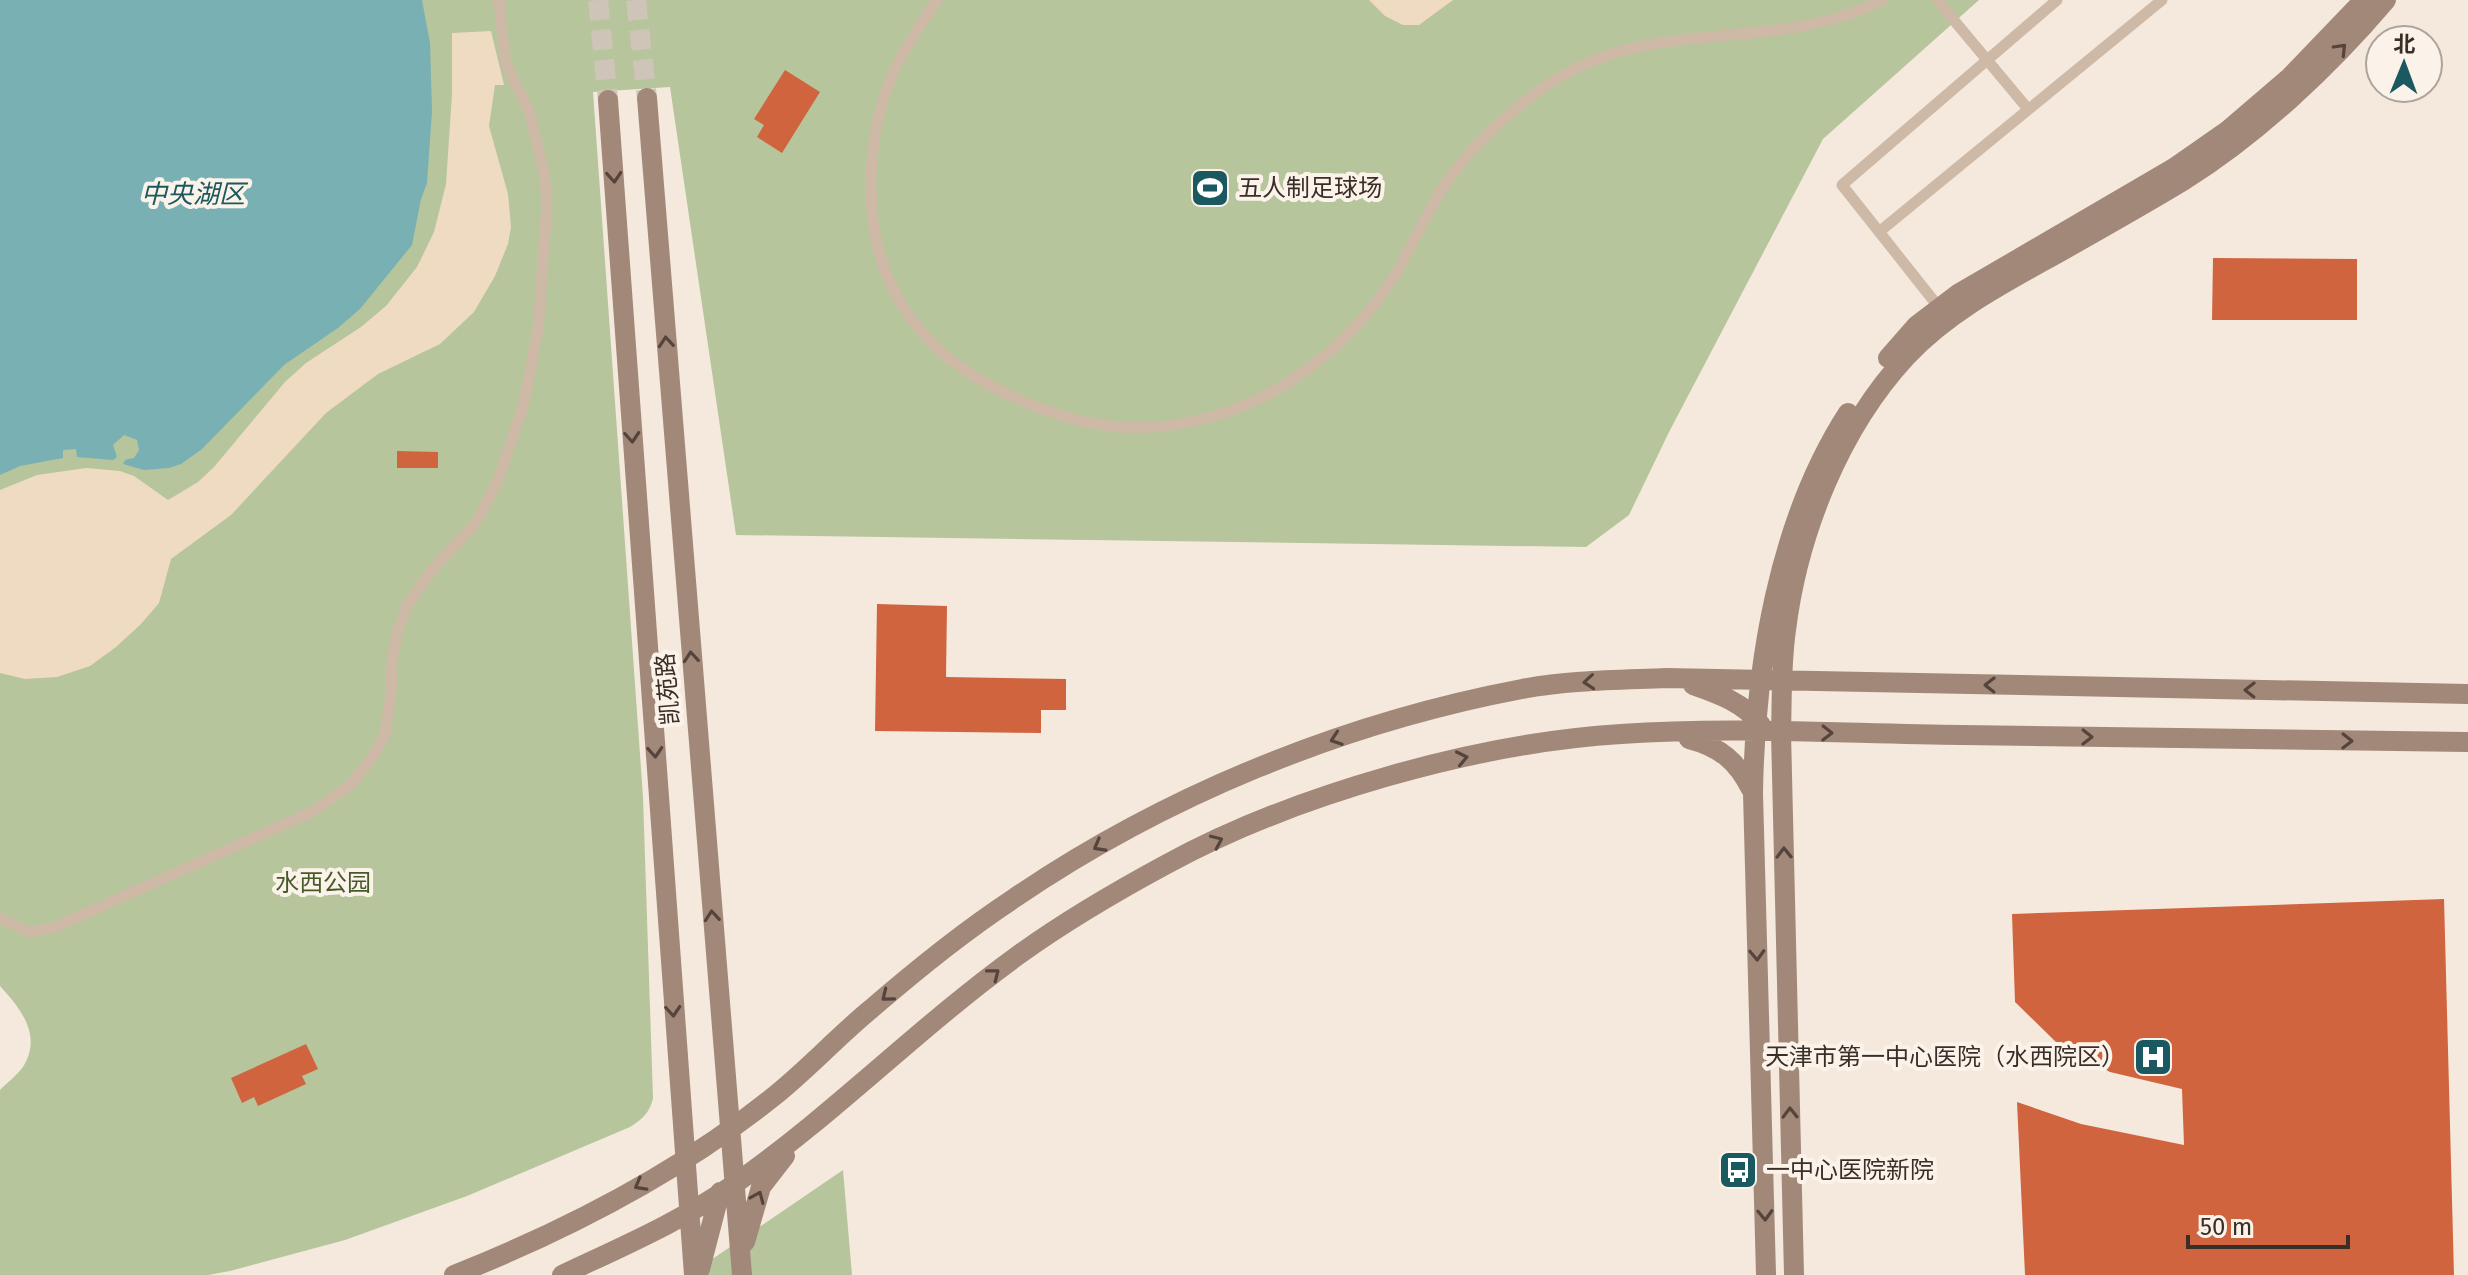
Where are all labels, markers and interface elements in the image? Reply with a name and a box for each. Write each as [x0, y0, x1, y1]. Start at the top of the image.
north arrow [2364, 24, 2444, 104]
text: 北 [2393, 31, 2416, 58]
one-way arrow [2332, 44, 2346, 58]
sports icon: 五人制足球场 [1189, 167, 1231, 209]
one-way arrow [605, 171, 622, 184]
place label: 五人制足球场 [1238, 174, 1382, 202]
water label: 中央湖区 [141, 179, 249, 210]
one-way arrow [658, 335, 675, 348]
one-way arrow [623, 431, 640, 444]
one-way arrow [683, 650, 700, 663]
street label: 凯苑路 [651, 652, 685, 726]
one-way arrow [1582, 673, 1595, 690]
one-way arrow [1983, 677, 1996, 694]
one-way arrow [2243, 681, 2256, 699]
one-way arrow [1821, 725, 1834, 742]
one-way arrow [2081, 728, 2094, 746]
one-way arrow [1330, 730, 1344, 746]
one-way arrow [2341, 732, 2354, 750]
one-way arrow [646, 746, 663, 759]
one-way arrow [1455, 750, 1469, 767]
one-way arrow [1208, 835, 1223, 851]
one-way arrow [1093, 836, 1108, 852]
one-way arrow [1775, 846, 1793, 859]
park label: 水西公园 [275, 869, 371, 897]
one-way arrow [704, 909, 721, 922]
one-way arrow [1749, 949, 1766, 962]
one-way arrow [985, 969, 999, 984]
one-way arrow [881, 986, 896, 1000]
one-way arrow [664, 1005, 681, 1018]
hospital icon: 天津市第一中心医院（水西院区） [2132, 1036, 2174, 1078]
place label: 天津市第一中心医院（水西院区） [1765, 1043, 2125, 1071]
one-way arrow [1781, 1106, 1799, 1119]
bus stop icon: 一中心医院新院 [1717, 1149, 1759, 1191]
place label: 一中心医院新院 [1766, 1156, 1934, 1184]
one-way arrow [635, 1175, 649, 1191]
one-way arrow [749, 1191, 765, 1205]
scale bar [2188, 1199, 2348, 1249]
one-way arrow [1756, 1209, 1773, 1222]
text: 50 m [2200, 1213, 2252, 1241]

